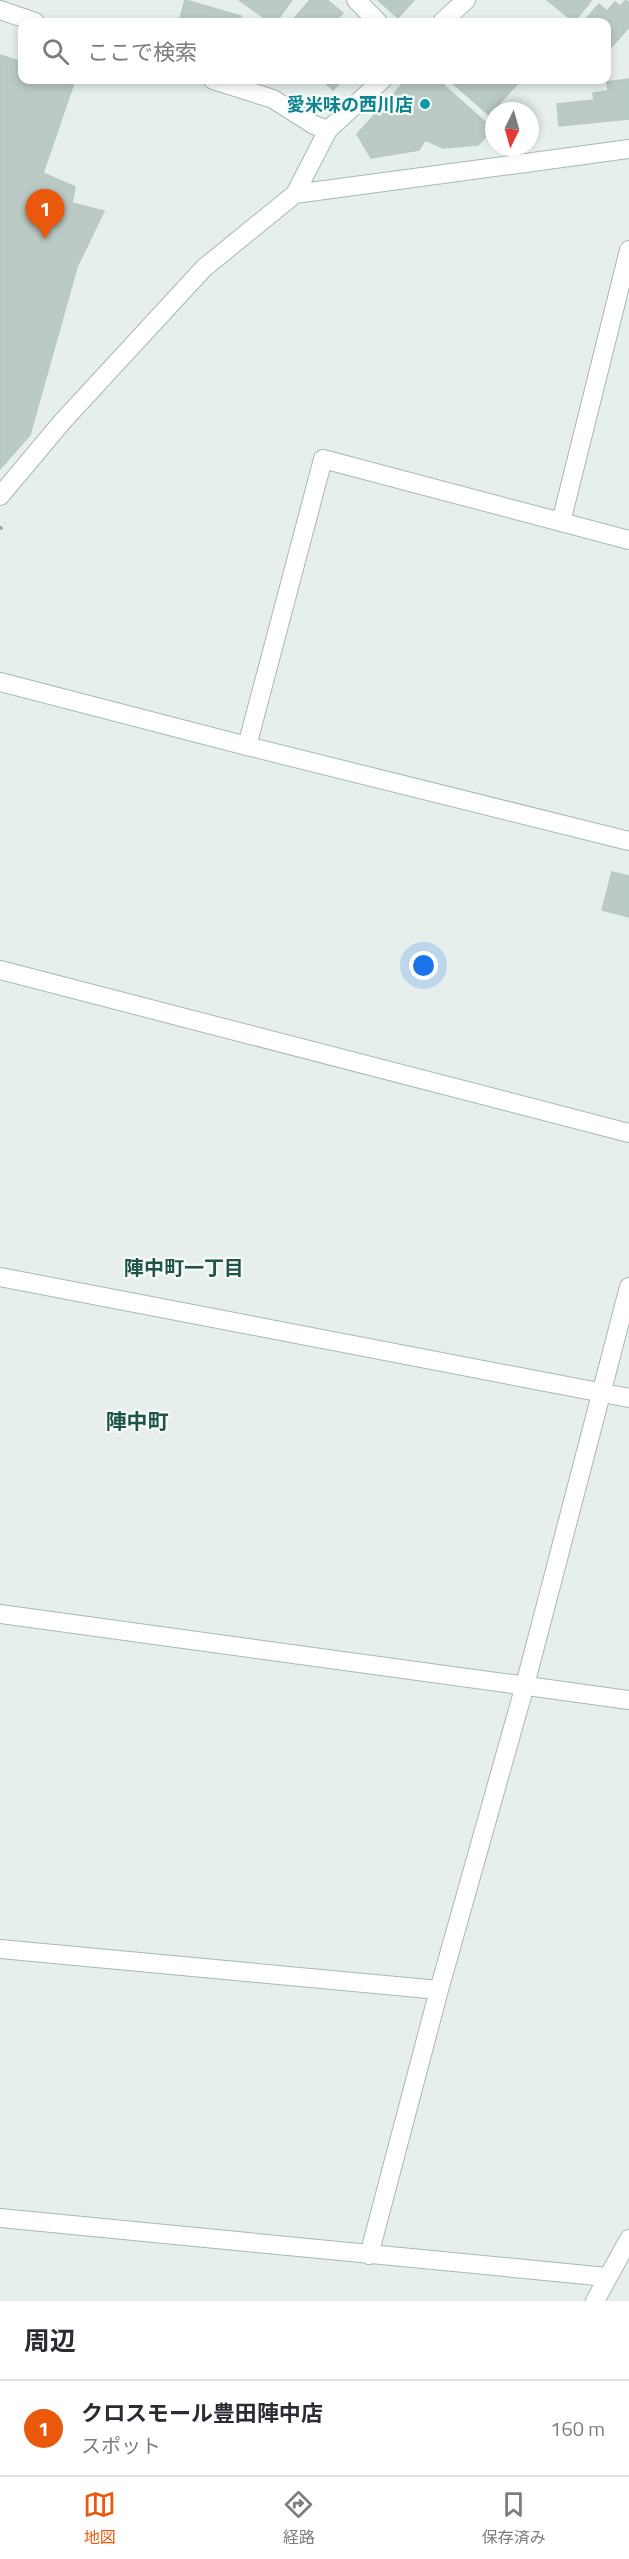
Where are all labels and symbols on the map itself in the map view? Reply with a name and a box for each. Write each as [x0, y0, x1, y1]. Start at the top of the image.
place label: 愛米味の西川店 [287, 91, 413, 118]
marker: 愛米味の西川店 [418, 97, 432, 111]
north arrow [485, 102, 539, 156]
pin: 1 [26, 190, 64, 239]
your location [409, 951, 438, 980]
district label: 陣中町一丁目 [124, 1252, 244, 1283]
district label: 陣中町 [106, 1405, 169, 1437]

